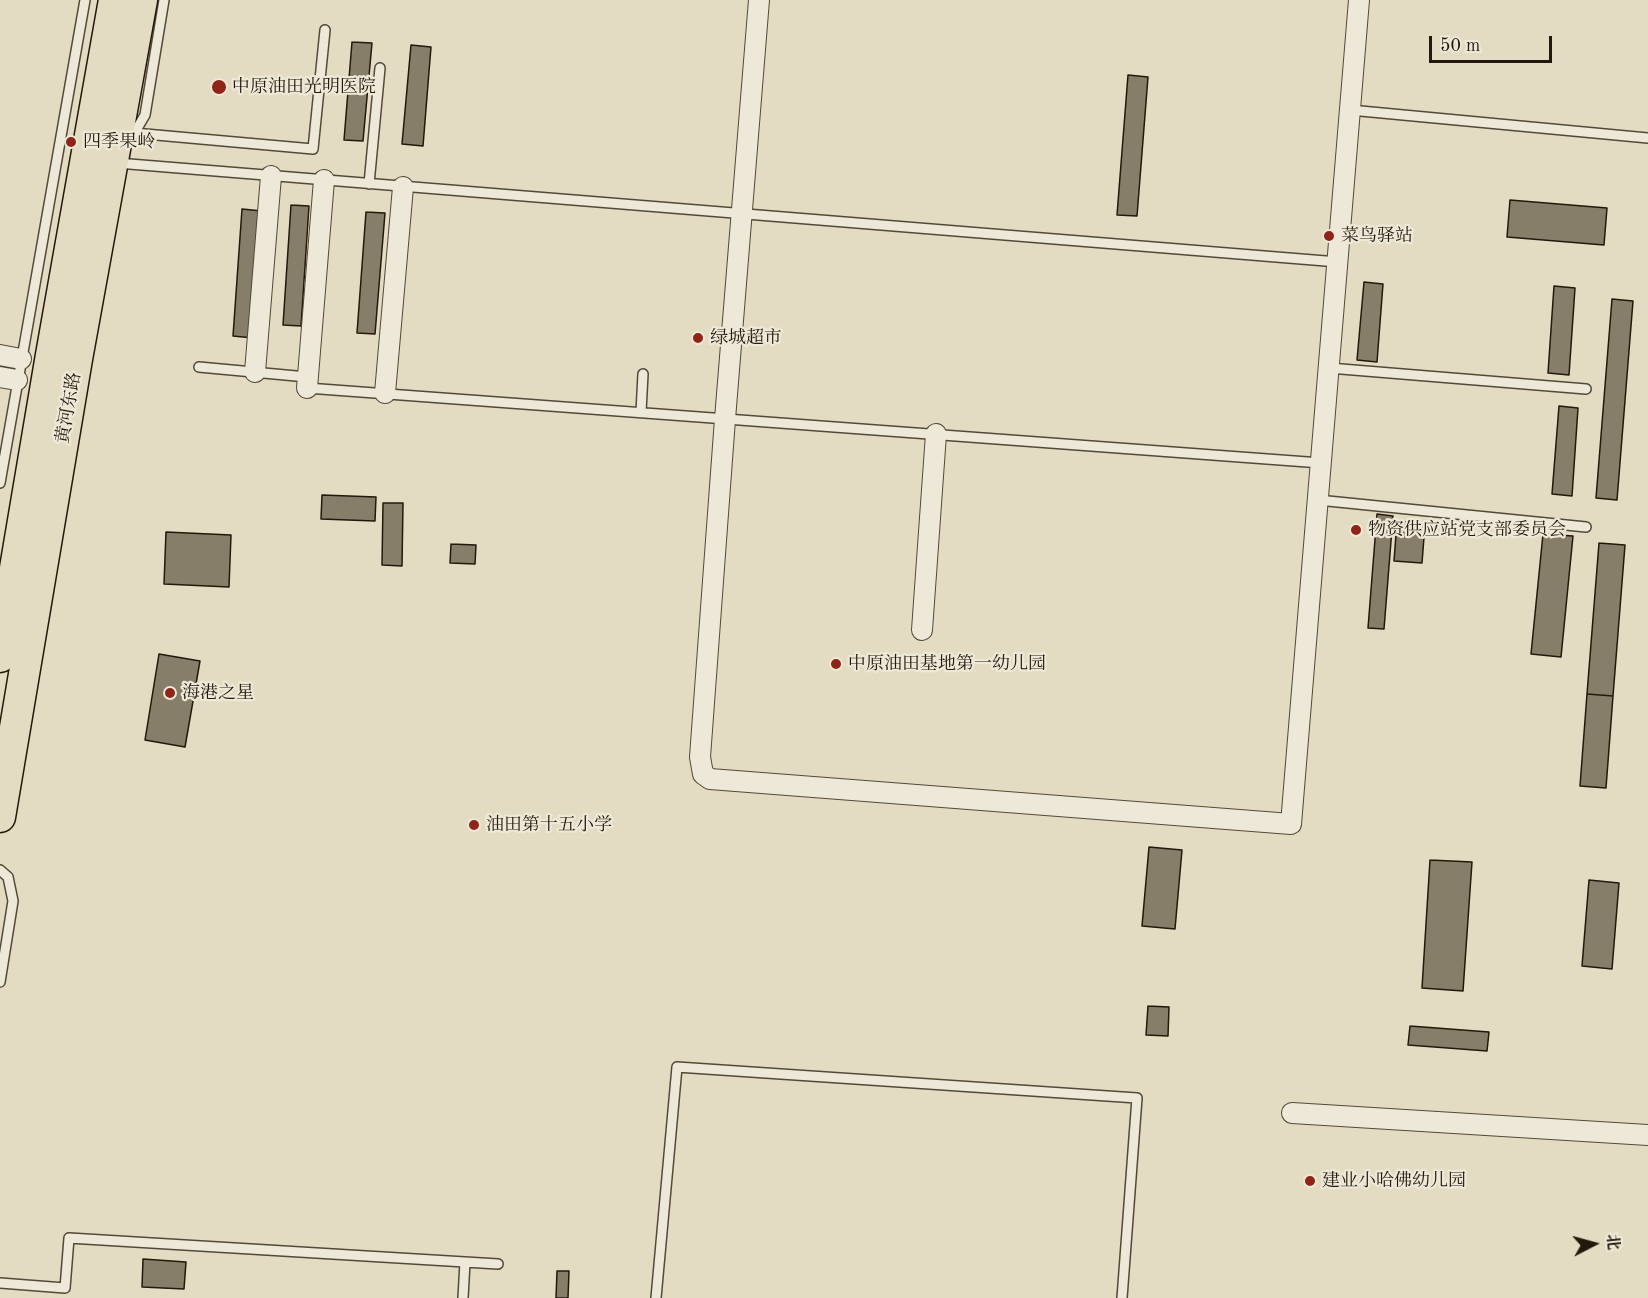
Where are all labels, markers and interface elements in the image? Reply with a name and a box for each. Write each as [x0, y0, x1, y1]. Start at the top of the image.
scale bar [1432, 24, 1555, 62]
text: 50 m [1440, 37, 1480, 55]
place label: 中原油田光明医院 [232, 76, 376, 98]
marker: 中原油田光明医院 [210, 78, 228, 96]
place label: 四季果岭 [83, 131, 155, 153]
marker: 四季果岭 [64, 135, 78, 149]
place label: 菜鸟驿站 [1341, 225, 1413, 247]
marker: 菜鸟驿站 [1322, 229, 1336, 243]
place label: 绿城超市 [710, 327, 782, 349]
marker: 绿城超市 [691, 331, 705, 345]
street label: 黄河东路 [52, 371, 86, 445]
place label: 物资供应站党支部委员会 [1368, 519, 1566, 541]
marker: 物资供应站党支部委员会 [1349, 523, 1363, 537]
place label: 中原油田基地第一幼儿园 [848, 653, 1046, 675]
marker: 中原油田基地第一幼儿园 [829, 657, 843, 671]
place label: 海港之星 [182, 682, 254, 704]
marker: 海港之星 [163, 686, 177, 700]
place label: 油田第十五小学 [486, 814, 612, 836]
marker: 油田第十五小学 [467, 818, 481, 832]
place label: 建业小哈佛幼儿园 [1322, 1170, 1466, 1192]
marker: 建业小哈佛幼儿园 [1303, 1174, 1317, 1188]
north arrow [1564, 1214, 1624, 1274]
text: 北 [1603, 1233, 1621, 1251]

